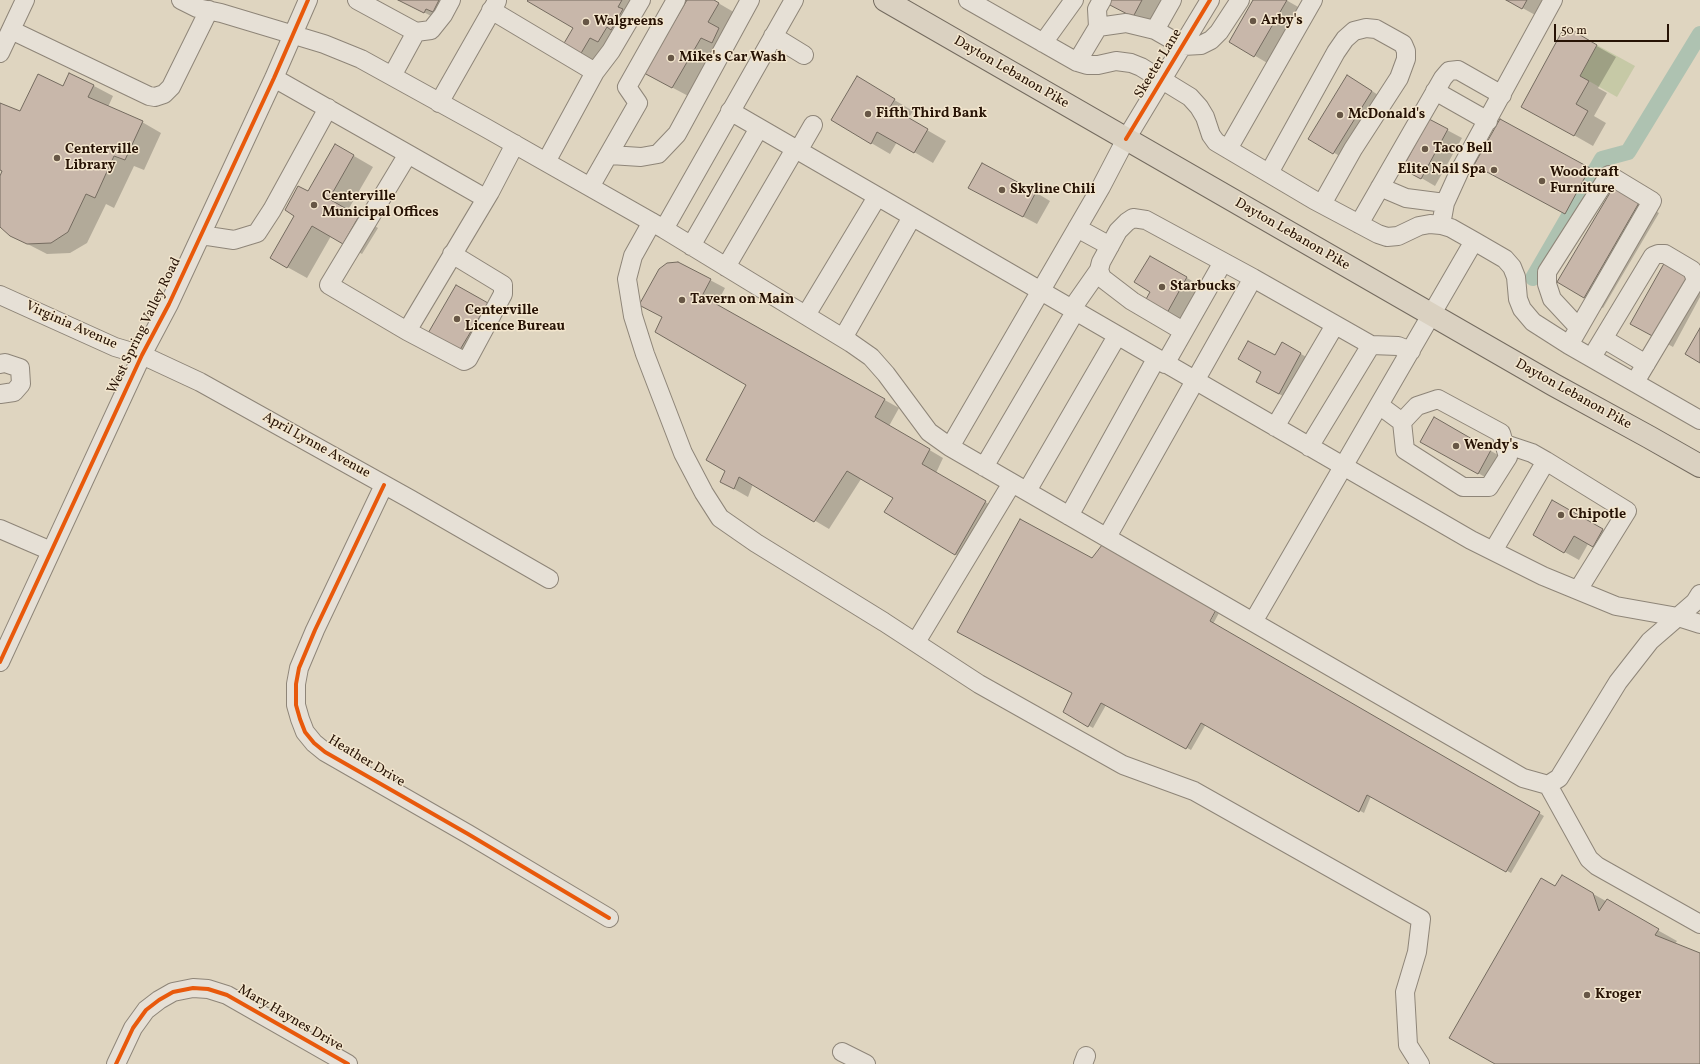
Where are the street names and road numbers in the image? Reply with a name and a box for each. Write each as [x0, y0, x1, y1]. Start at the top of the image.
street label: Skeeter Lane [1132, 26, 1186, 102]
street label: Dayton Lebanon Pike [950, 33, 1072, 113]
street label: Dayton Lebanon Pike [1231, 195, 1353, 275]
street label: West Spring Valley Road [105, 255, 185, 397]
street label: Virginia Avenue [23, 298, 119, 354]
street label: Dayton Lebanon Pike [1512, 356, 1634, 434]
street label: April Lynne Avenue [259, 409, 373, 483]
street label: Heather Drive [325, 732, 407, 792]
street label: Mary Haynes Drive [234, 982, 346, 1056]

